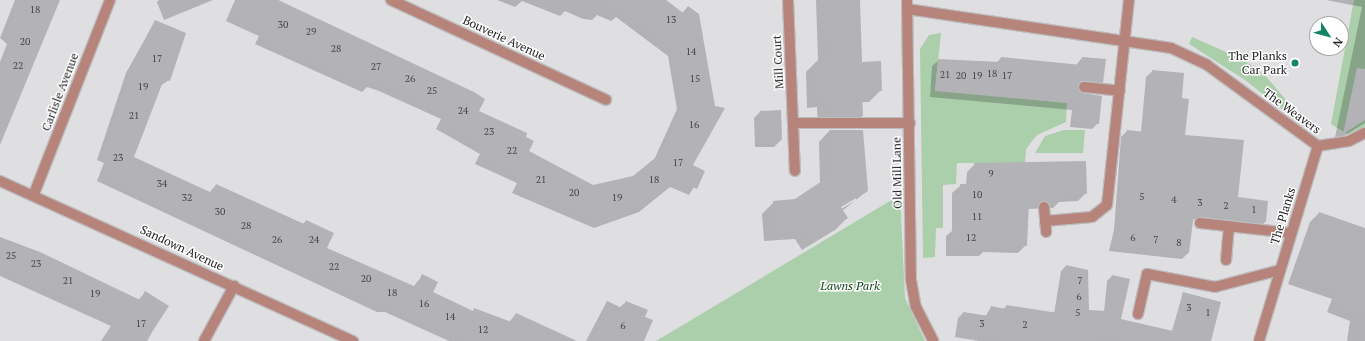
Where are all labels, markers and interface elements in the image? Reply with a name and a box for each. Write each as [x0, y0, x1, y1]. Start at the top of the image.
house number: 18 [30, 4, 40, 16]
street label: Bouverie Avenue [461, 13, 547, 63]
house number: 13 [666, 14, 676, 26]
north arrow [1309, 16, 1349, 56]
house number: 30 [278, 19, 288, 31]
house number: 29 [306, 26, 316, 38]
street label: Mill Court [769, 35, 787, 89]
text: N [1330, 35, 1346, 50]
house number: 20 [20, 36, 30, 48]
house number: 28 [331, 43, 341, 55]
house number: 14 [686, 46, 696, 58]
place label: The Planks Car Park [1228, 49, 1287, 77]
street label: Carlisle Avenue [38, 51, 82, 133]
house number: 17 [152, 53, 162, 65]
marker: The Planks Car Park [1290, 58, 1300, 68]
house number: 22 [13, 60, 23, 72]
house number: 27 [371, 61, 381, 73]
house number: 18 [987, 68, 997, 80]
house number: 21 [940, 69, 950, 81]
house number: 20 [956, 70, 966, 82]
house number: 19 [972, 70, 982, 82]
house number: 17 [1002, 70, 1012, 82]
house number: 26 [405, 73, 415, 85]
house number: 15 [690, 73, 700, 85]
house number: 19 [138, 81, 148, 93]
house number: 25 [427, 85, 437, 97]
street label: The Weavers [1260, 85, 1324, 137]
house number: 24 [458, 105, 468, 117]
house number: 21 [129, 110, 139, 122]
house number: 16 [689, 119, 699, 131]
house number: 23 [484, 126, 494, 138]
street label: Old Mill Lane [889, 137, 905, 209]
house number: 22 [507, 145, 517, 157]
house number: 23 [113, 152, 123, 164]
house number: 17 [673, 157, 683, 169]
house number: 9 [988, 168, 994, 180]
house number: 21 [536, 174, 546, 186]
house number: 18 [649, 174, 659, 186]
house number: 34 [157, 178, 167, 190]
street label: The Planks [1268, 186, 1298, 246]
house number: 20 [569, 187, 579, 199]
house number: 10 [972, 189, 982, 201]
house number: 5 [1139, 191, 1145, 203]
house number: 32 [182, 192, 192, 204]
house number: 19 [612, 192, 622, 204]
house number: 4 [1171, 194, 1177, 206]
house number: 3 [1197, 197, 1203, 209]
house number: 2 [1223, 200, 1229, 212]
house number: 1 [1251, 204, 1257, 216]
house number: 30 [215, 206, 225, 218]
house number: 11 [972, 211, 982, 223]
house number: 28 [241, 220, 251, 232]
street label: Sandown Avenue [138, 222, 226, 274]
house number: 12 [966, 232, 976, 244]
house number: 6 [1130, 232, 1136, 244]
house number: 26 [272, 234, 282, 246]
house number: 24 [309, 234, 319, 246]
house number: 7 [1153, 234, 1159, 246]
house number: 8 [1176, 237, 1182, 249]
house number: 25 [6, 250, 16, 262]
house number: 23 [31, 258, 41, 270]
house number: 22 [329, 261, 339, 273]
house number: 20 [361, 273, 371, 285]
house number: 21 [63, 275, 73, 287]
house number: 7 [1077, 275, 1083, 287]
park label: Lawns Park [820, 279, 880, 293]
house number: 18 [387, 287, 397, 299]
house number: 19 [90, 288, 100, 300]
house number: 6 [1076, 291, 1082, 303]
house number: 16 [419, 298, 429, 310]
house number: 3 [1186, 302, 1192, 314]
house number: 5 [1075, 307, 1081, 319]
house number: 1 [1205, 307, 1211, 319]
house number: 14 [445, 311, 455, 323]
house number: 17 [136, 318, 146, 330]
house number: 3 [979, 318, 985, 330]
house number: 2 [1022, 319, 1028, 331]
house number: 6 [620, 320, 626, 332]
house number: 12 [478, 324, 488, 336]

